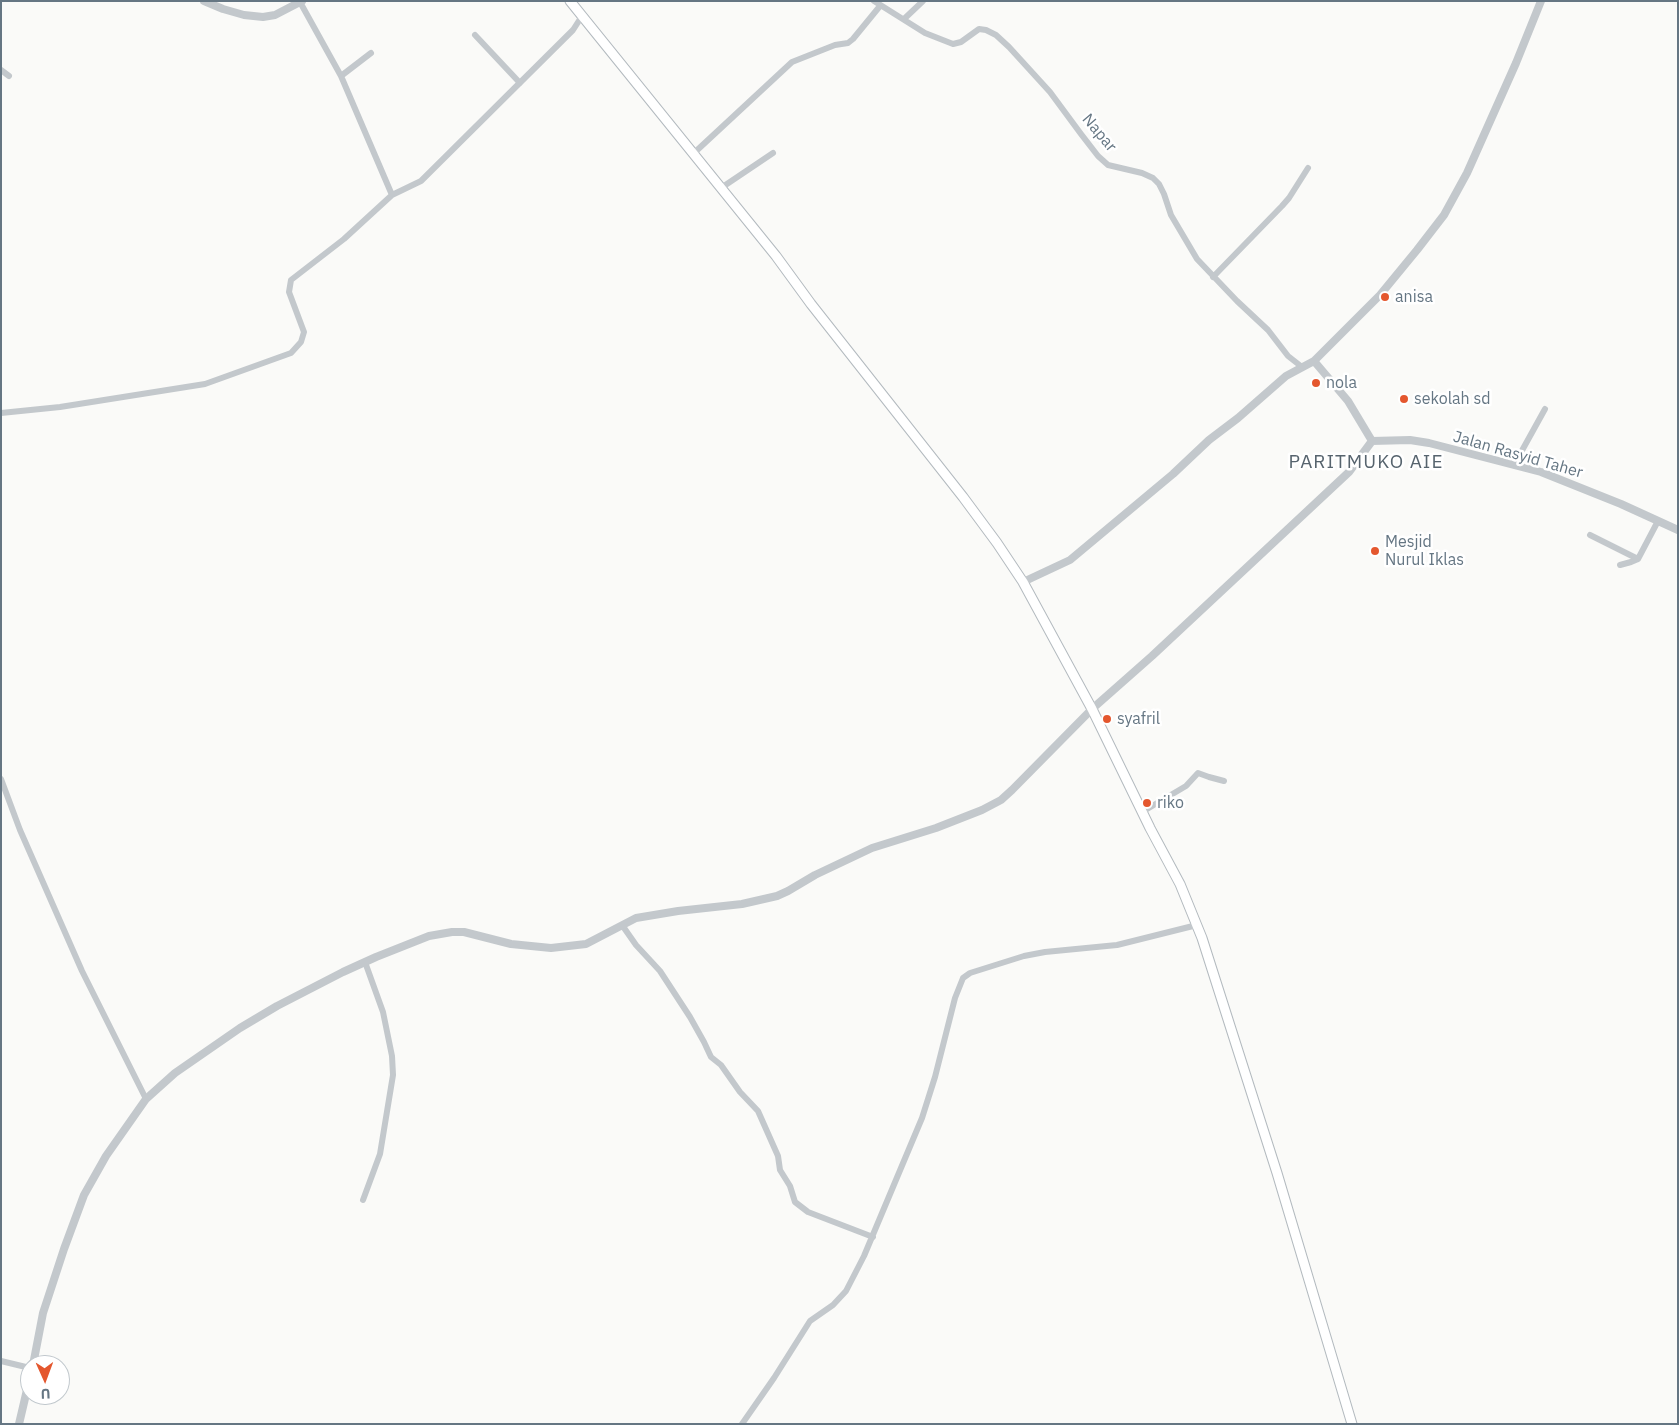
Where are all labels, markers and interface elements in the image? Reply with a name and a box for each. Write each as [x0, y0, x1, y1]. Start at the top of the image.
street label: Napar [1078, 110, 1120, 156]
place label: anisa [1395, 287, 1433, 307]
marker: anisa [1379, 291, 1391, 303]
place label: nola [1326, 373, 1357, 393]
marker: nola [1310, 377, 1322, 389]
place label: sekolah sd [1414, 389, 1491, 409]
marker: sekolah sd [1398, 393, 1410, 405]
street label: Jalan Rasyid Taher [1451, 427, 1585, 483]
district label: PARITMUKO AIE [1287, 452, 1445, 474]
place label: Mesjid Nurul Iklas [1385, 532, 1464, 570]
marker: Mesjid Nurul Iklas [1369, 545, 1381, 557]
place label: syafril [1117, 709, 1160, 729]
marker: syafril [1101, 713, 1113, 725]
place label: riko [1157, 793, 1184, 813]
marker: riko [1141, 797, 1153, 809]
north arrow [20, 1355, 70, 1405]
text: U [40, 1385, 51, 1403]

